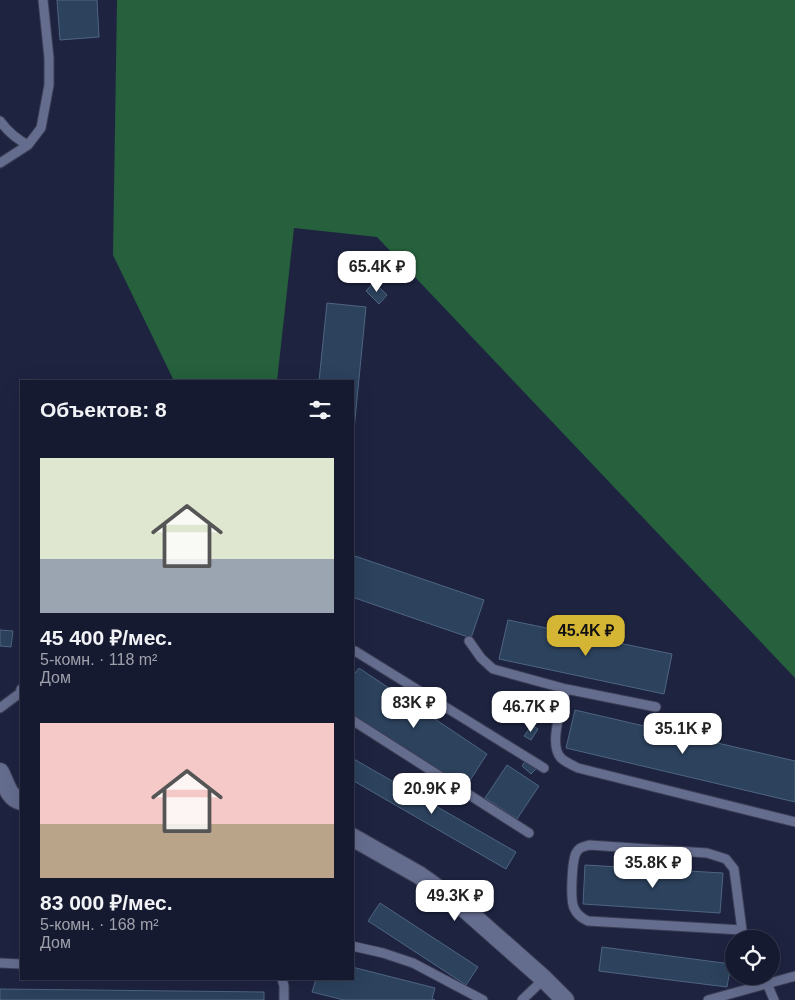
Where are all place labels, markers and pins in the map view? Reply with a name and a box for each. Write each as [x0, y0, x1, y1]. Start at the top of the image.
pin: 65.4K ₽ [331, 250, 423, 293]
pin: 45.4K ₽ [540, 614, 632, 657]
pin: 83K ₽ [379, 686, 449, 729]
pin: 46.7K ₽ [485, 690, 577, 733]
pin: 35.1K ₽ [637, 712, 729, 755]
pin: 20.9K ₽ [386, 772, 478, 815]
pin: 35.8K ₽ [607, 846, 699, 889]
pin: 49.3K ₽ [409, 880, 501, 922]

